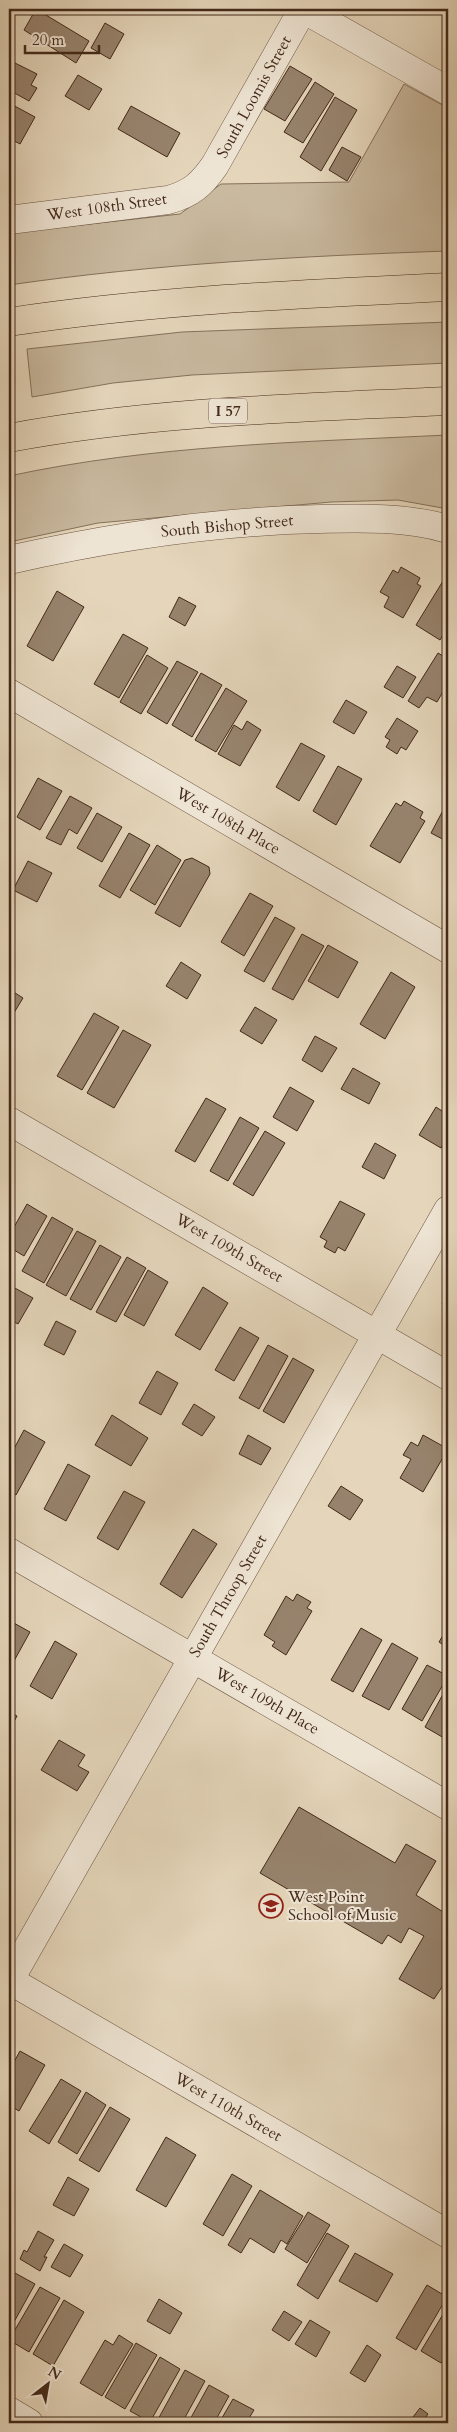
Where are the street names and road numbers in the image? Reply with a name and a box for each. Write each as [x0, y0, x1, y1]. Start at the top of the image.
street label: South Loomis Street [211, 32, 297, 162]
street label: West 108th Street [45, 188, 168, 226]
road number: I 57 [209, 398, 247, 424]
street label: South Bishop Street [160, 509, 294, 543]
street label: West 108th Place [171, 782, 284, 860]
street label: West 109th Street [170, 1208, 287, 1288]
street label: South Throop Street [184, 1531, 272, 1661]
street label: West 109th Place [210, 1662, 323, 1740]
street label: West 110th Street [169, 2067, 286, 2147]

